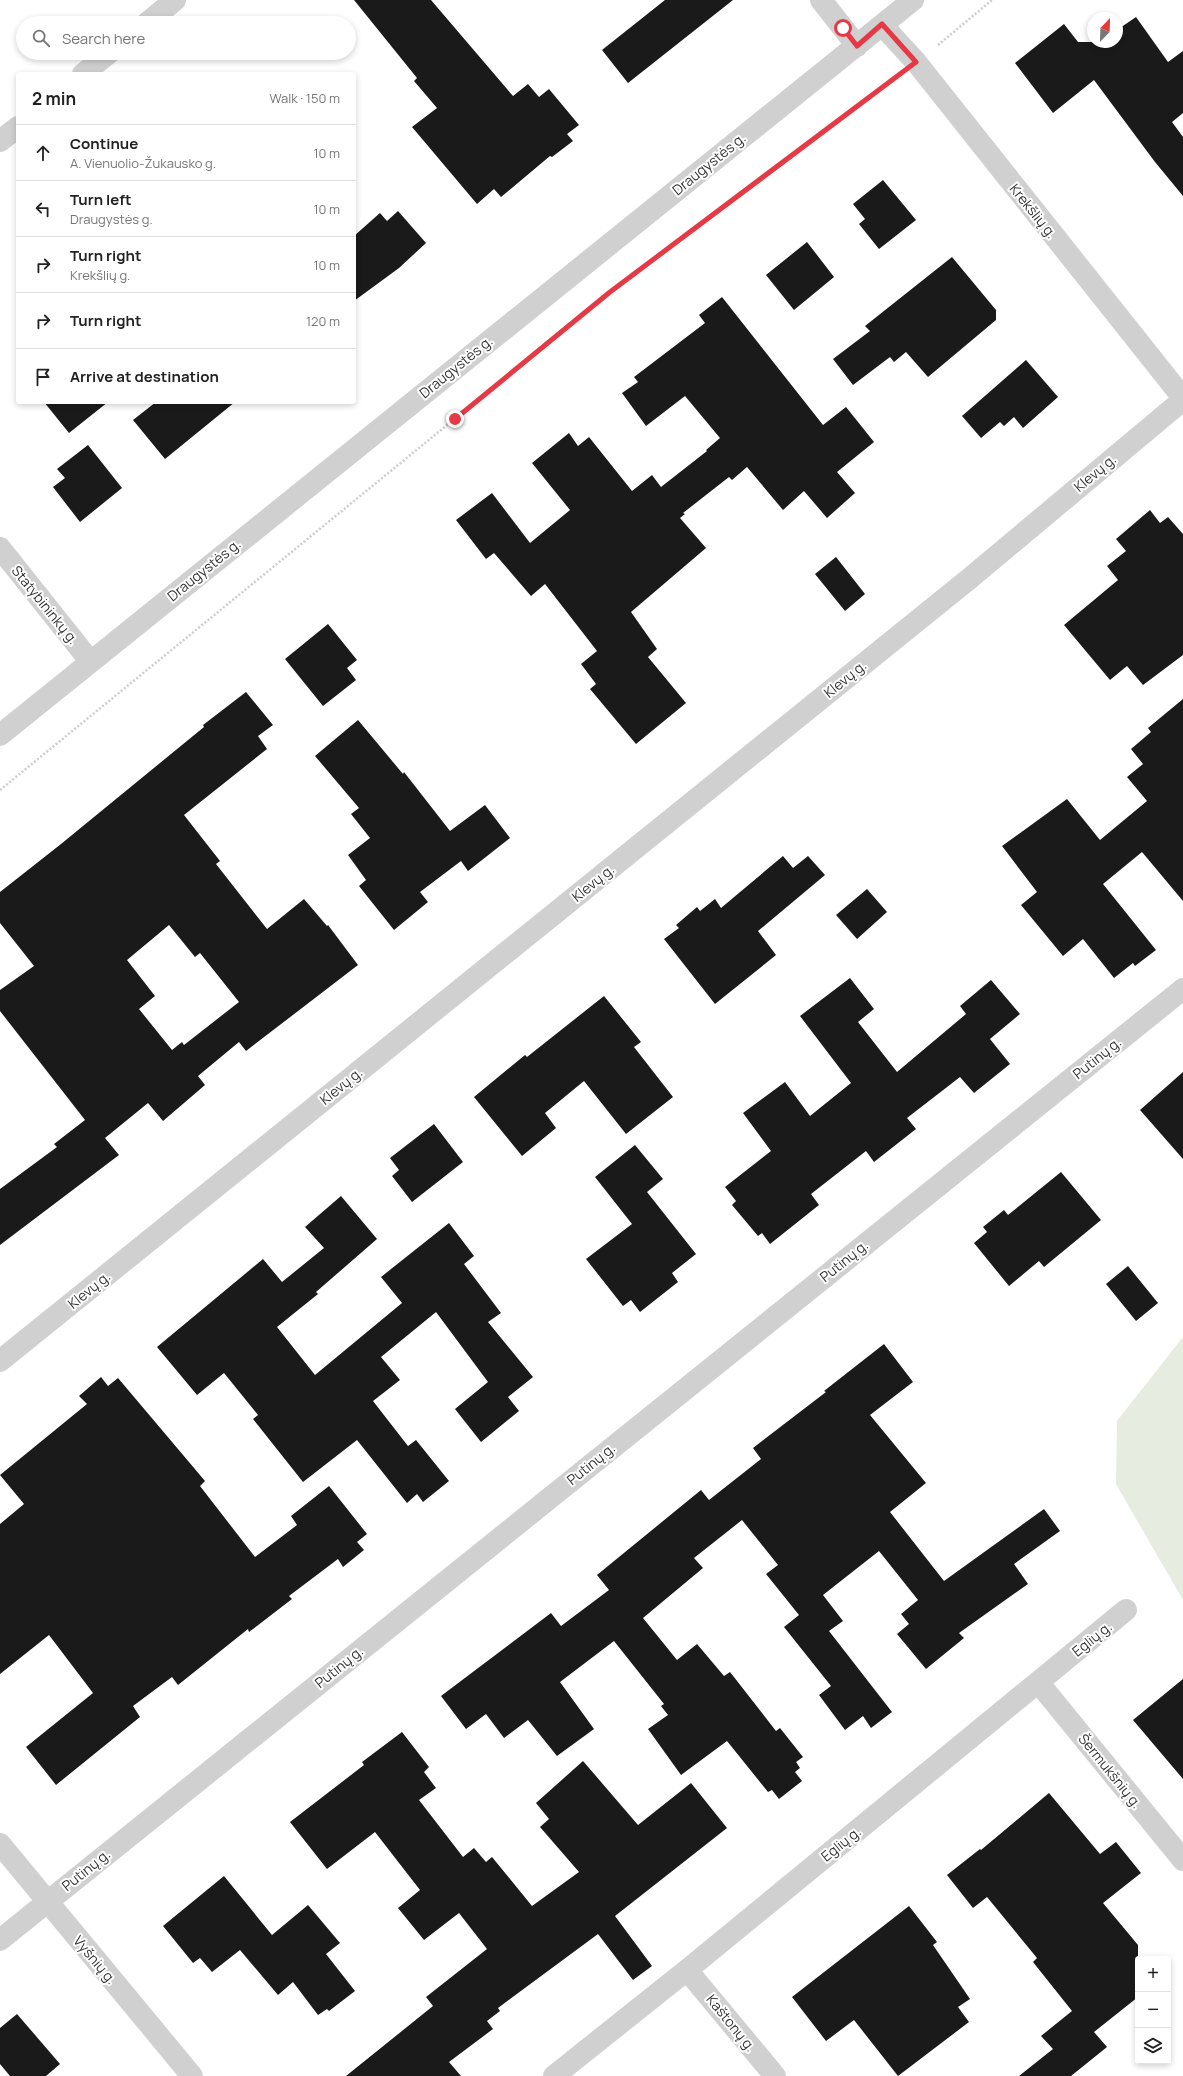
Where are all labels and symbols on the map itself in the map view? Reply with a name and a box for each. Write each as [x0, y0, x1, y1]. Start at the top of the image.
north arrow [1087, 12, 1123, 48]
route start [834, 19, 852, 37]
street label: Draugystės g. [668, 128, 749, 199]
street label: Krekšlių g. [1006, 179, 1061, 242]
street label: Draugystės g. [415, 331, 496, 402]
route end [446, 410, 464, 428]
street label: Klevų g. [1070, 449, 1120, 496]
street label: Draugystės g. [163, 534, 244, 605]
street label: Statybininkų g. [8, 561, 83, 648]
street label: Klevų g. [819, 656, 870, 702]
street label: Klevų g. [567, 860, 618, 906]
street label: Putinų g. [1069, 1032, 1125, 1083]
street label: Klevų g. [315, 1063, 366, 1109]
street label: Putinų g. [816, 1235, 872, 1286]
street label: Klevų g. [63, 1267, 114, 1313]
street label: Putinų g. [563, 1438, 619, 1489]
street label: Eglių g. [1068, 1617, 1115, 1660]
street label: Putinų g. [311, 1641, 367, 1692]
street label: Šermukšnių g. [1074, 1729, 1146, 1812]
street label: Eglių g. [817, 1822, 864, 1865]
street label: Putinų g. [58, 1844, 114, 1895]
street label: Vyšnių g. [70, 1931, 121, 1988]
street label: Kaštonų g. [703, 1990, 760, 2055]

